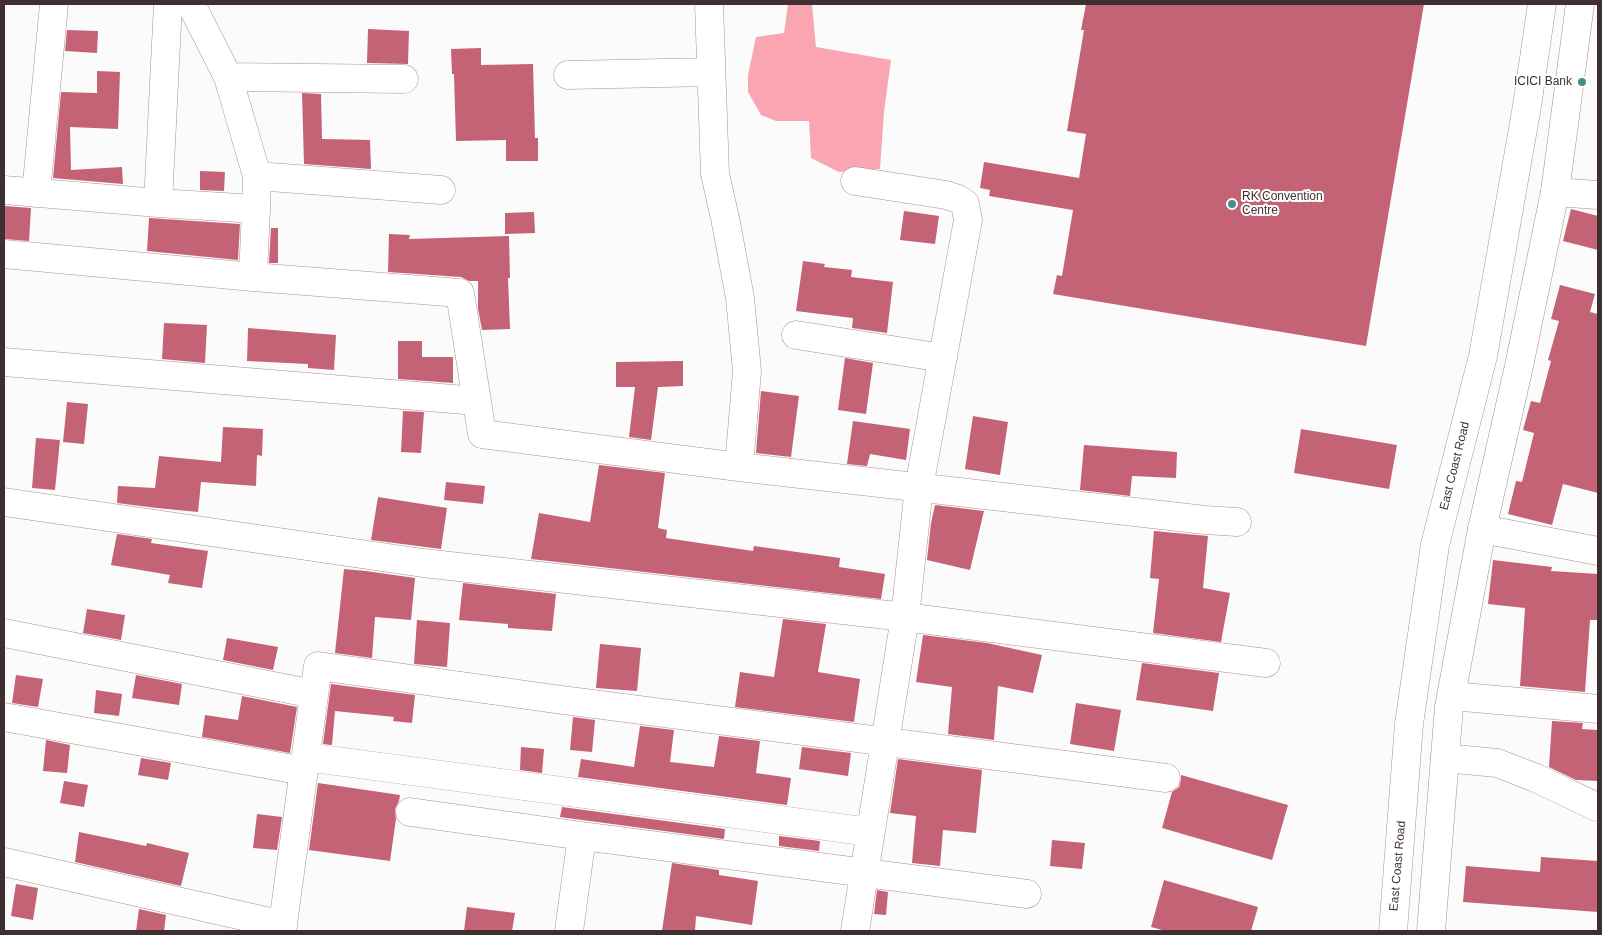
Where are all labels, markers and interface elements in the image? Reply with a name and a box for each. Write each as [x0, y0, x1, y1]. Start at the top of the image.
place label: ICICI Bank [1514, 75, 1572, 89]
marker: ICICI Bank [1576, 76, 1588, 88]
place label: RK Convention Centre [1242, 190, 1323, 218]
marker: RK Convention Centre [1226, 198, 1238, 210]
street label: East Coast Road [1437, 420, 1473, 512]
street label: East Coast Road [1387, 820, 1409, 912]

